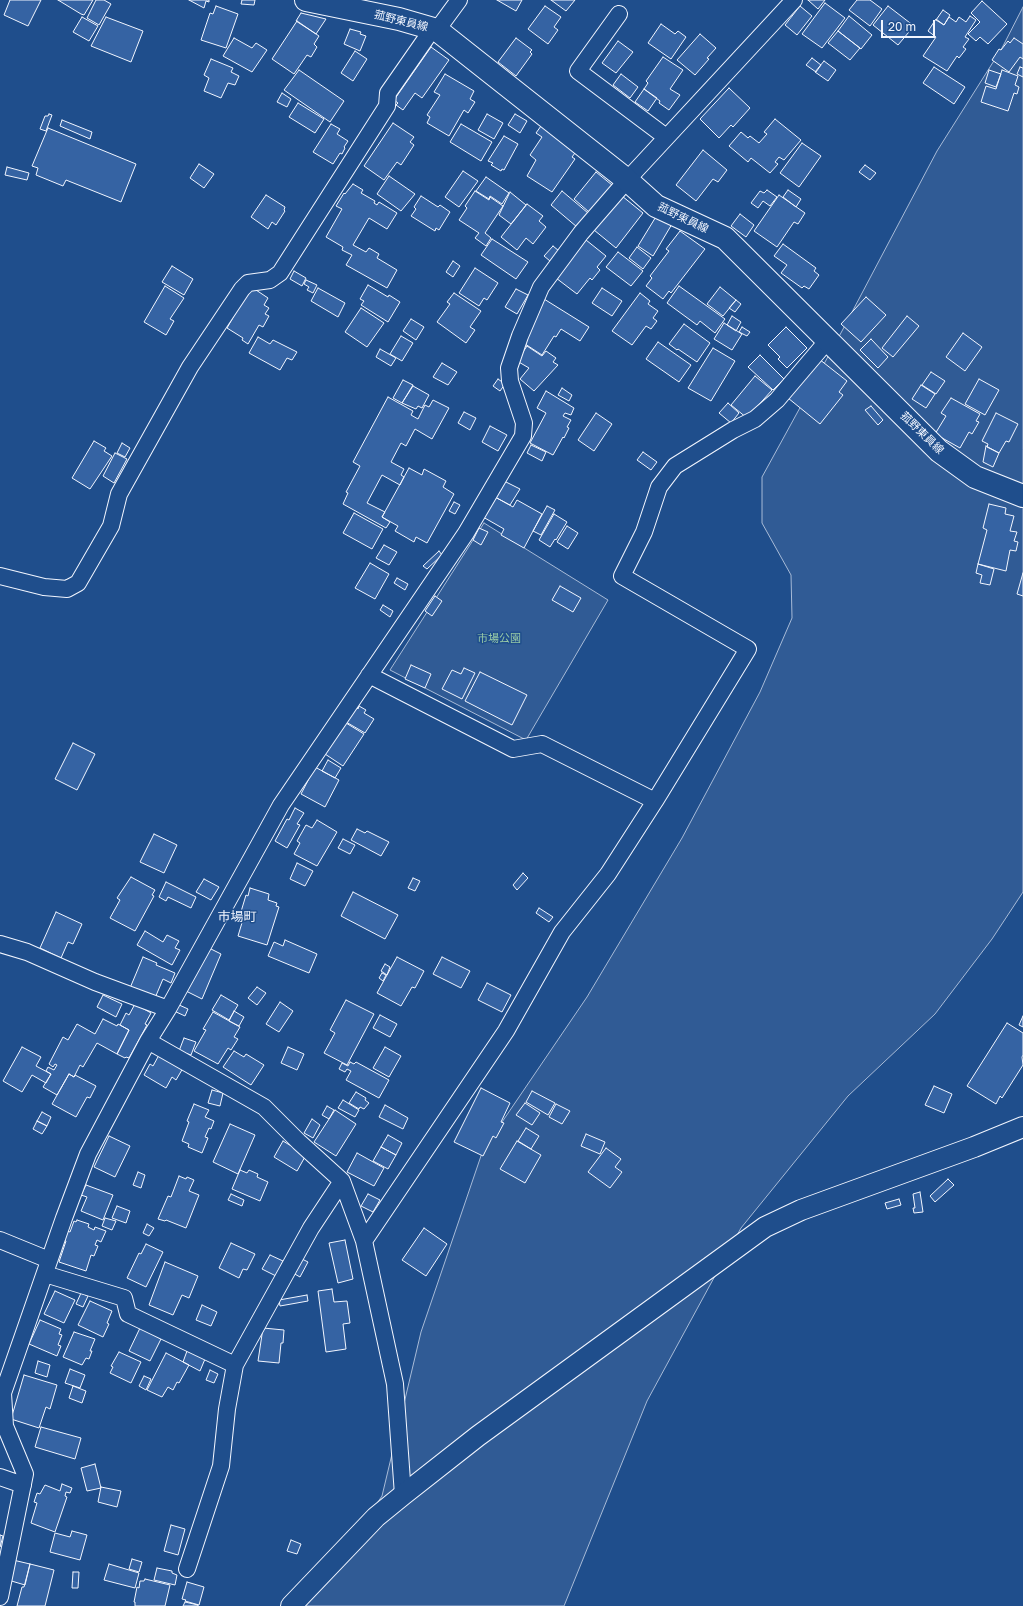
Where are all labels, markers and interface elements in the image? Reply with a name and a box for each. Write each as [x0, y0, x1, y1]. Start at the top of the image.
street label: 菰野東員線 [373, 8, 429, 34]
scale bar [883, 12, 937, 38]
text: 20 m [888, 19, 916, 34]
street label: 菰野東員線 [655, 200, 711, 236]
street label: 菰野東員線 [898, 409, 946, 457]
park label: 市場公園 [477, 632, 521, 646]
district label: 市場町 [218, 909, 256, 925]

